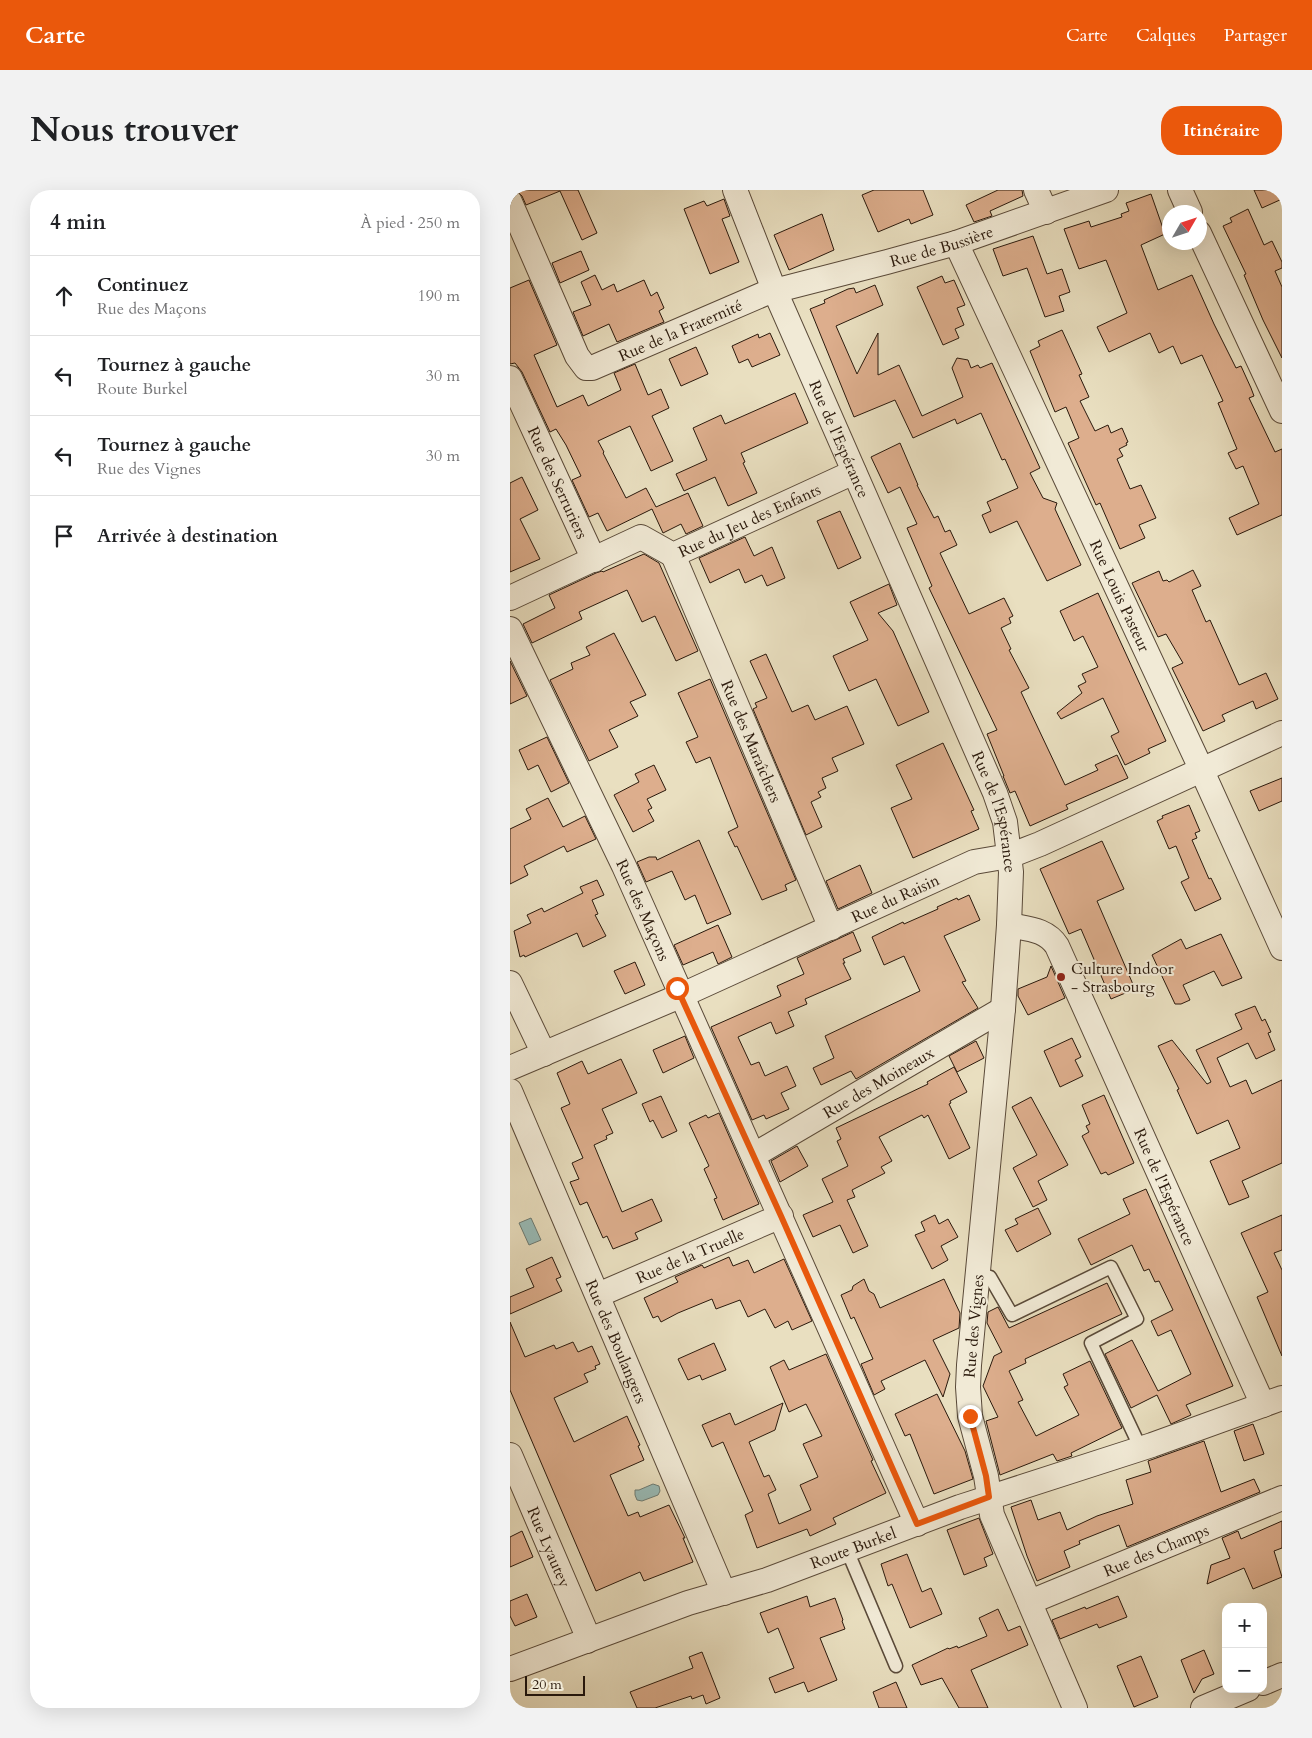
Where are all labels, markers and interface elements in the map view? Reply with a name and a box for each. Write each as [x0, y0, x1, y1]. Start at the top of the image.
text: Carte [25, 19, 86, 52]
text: Carte [1066, 23, 1108, 48]
text: Calques [1136, 23, 1196, 48]
text: Partager [1224, 23, 1287, 48]
text: Nous trouver [30, 106, 238, 154]
button: Itinéraire [1161, 106, 1282, 155]
north arrow [1162, 205, 1207, 250]
text: 4 min [50, 208, 106, 237]
text: À pied · 250 m [360, 212, 460, 234]
street label: Rue de Bussière [888, 221, 996, 273]
text: Continuez [97, 272, 188, 298]
icon: ahead [50, 282, 78, 310]
text: 190 m [418, 285, 460, 307]
street label: Rue de la Fraternité [615, 295, 746, 367]
text: Rue des Maçons [97, 298, 206, 320]
text: Tournez à gauche [97, 352, 251, 378]
icon: left [50, 362, 78, 390]
text: 30 m [426, 365, 460, 387]
street label: Rue de l'Espérance [803, 377, 874, 502]
text: Route Burkel [97, 378, 188, 400]
street label: Rue des Serruriers [522, 423, 593, 543]
text: Tournez à gauche [97, 432, 251, 458]
icon: left [50, 442, 78, 470]
text: 30 m [426, 445, 460, 467]
text: Rue des Vignes [97, 458, 201, 480]
street label: Rue du Jeu des Enfants [675, 479, 824, 563]
icon: arrive [50, 522, 78, 550]
text: Arrivée à destination [97, 523, 278, 549]
street label: Rue Louis Pasteur [1084, 536, 1155, 656]
street label: Rue des Maraîchers [715, 677, 787, 806]
street label: Rue de l'Espérance [966, 748, 1021, 874]
street label: Rue des Maçons [610, 856, 675, 965]
street label: Rue du Raisin [848, 869, 943, 928]
place label: Culture Indoor - Strasbourg [1071, 958, 1174, 998]
marker: Culture Indoor - Strasbourg [1055, 971, 1067, 983]
route start [666, 977, 689, 1000]
street label: Rue des Moineaux [819, 1042, 938, 1124]
street label: Rue de l'Espérance [1128, 1125, 1200, 1249]
street label: Rue de la Truelle [633, 1223, 748, 1289]
street label: Rue des Vignes [959, 1273, 989, 1379]
street label: Rue des Boulangers [580, 1276, 652, 1407]
route end [959, 1405, 982, 1428]
street label: Rue Lyautey [521, 1503, 576, 1592]
street label: Rue des Champs [1100, 1519, 1212, 1583]
street label: Route Burkel [807, 1522, 900, 1575]
map controls [1222, 1603, 1267, 1693]
button: + [1222, 1603, 1267, 1648]
button: − [1222, 1648, 1267, 1693]
scale bar [525, 1673, 585, 1696]
text: 20 m [532, 1675, 562, 1694]

